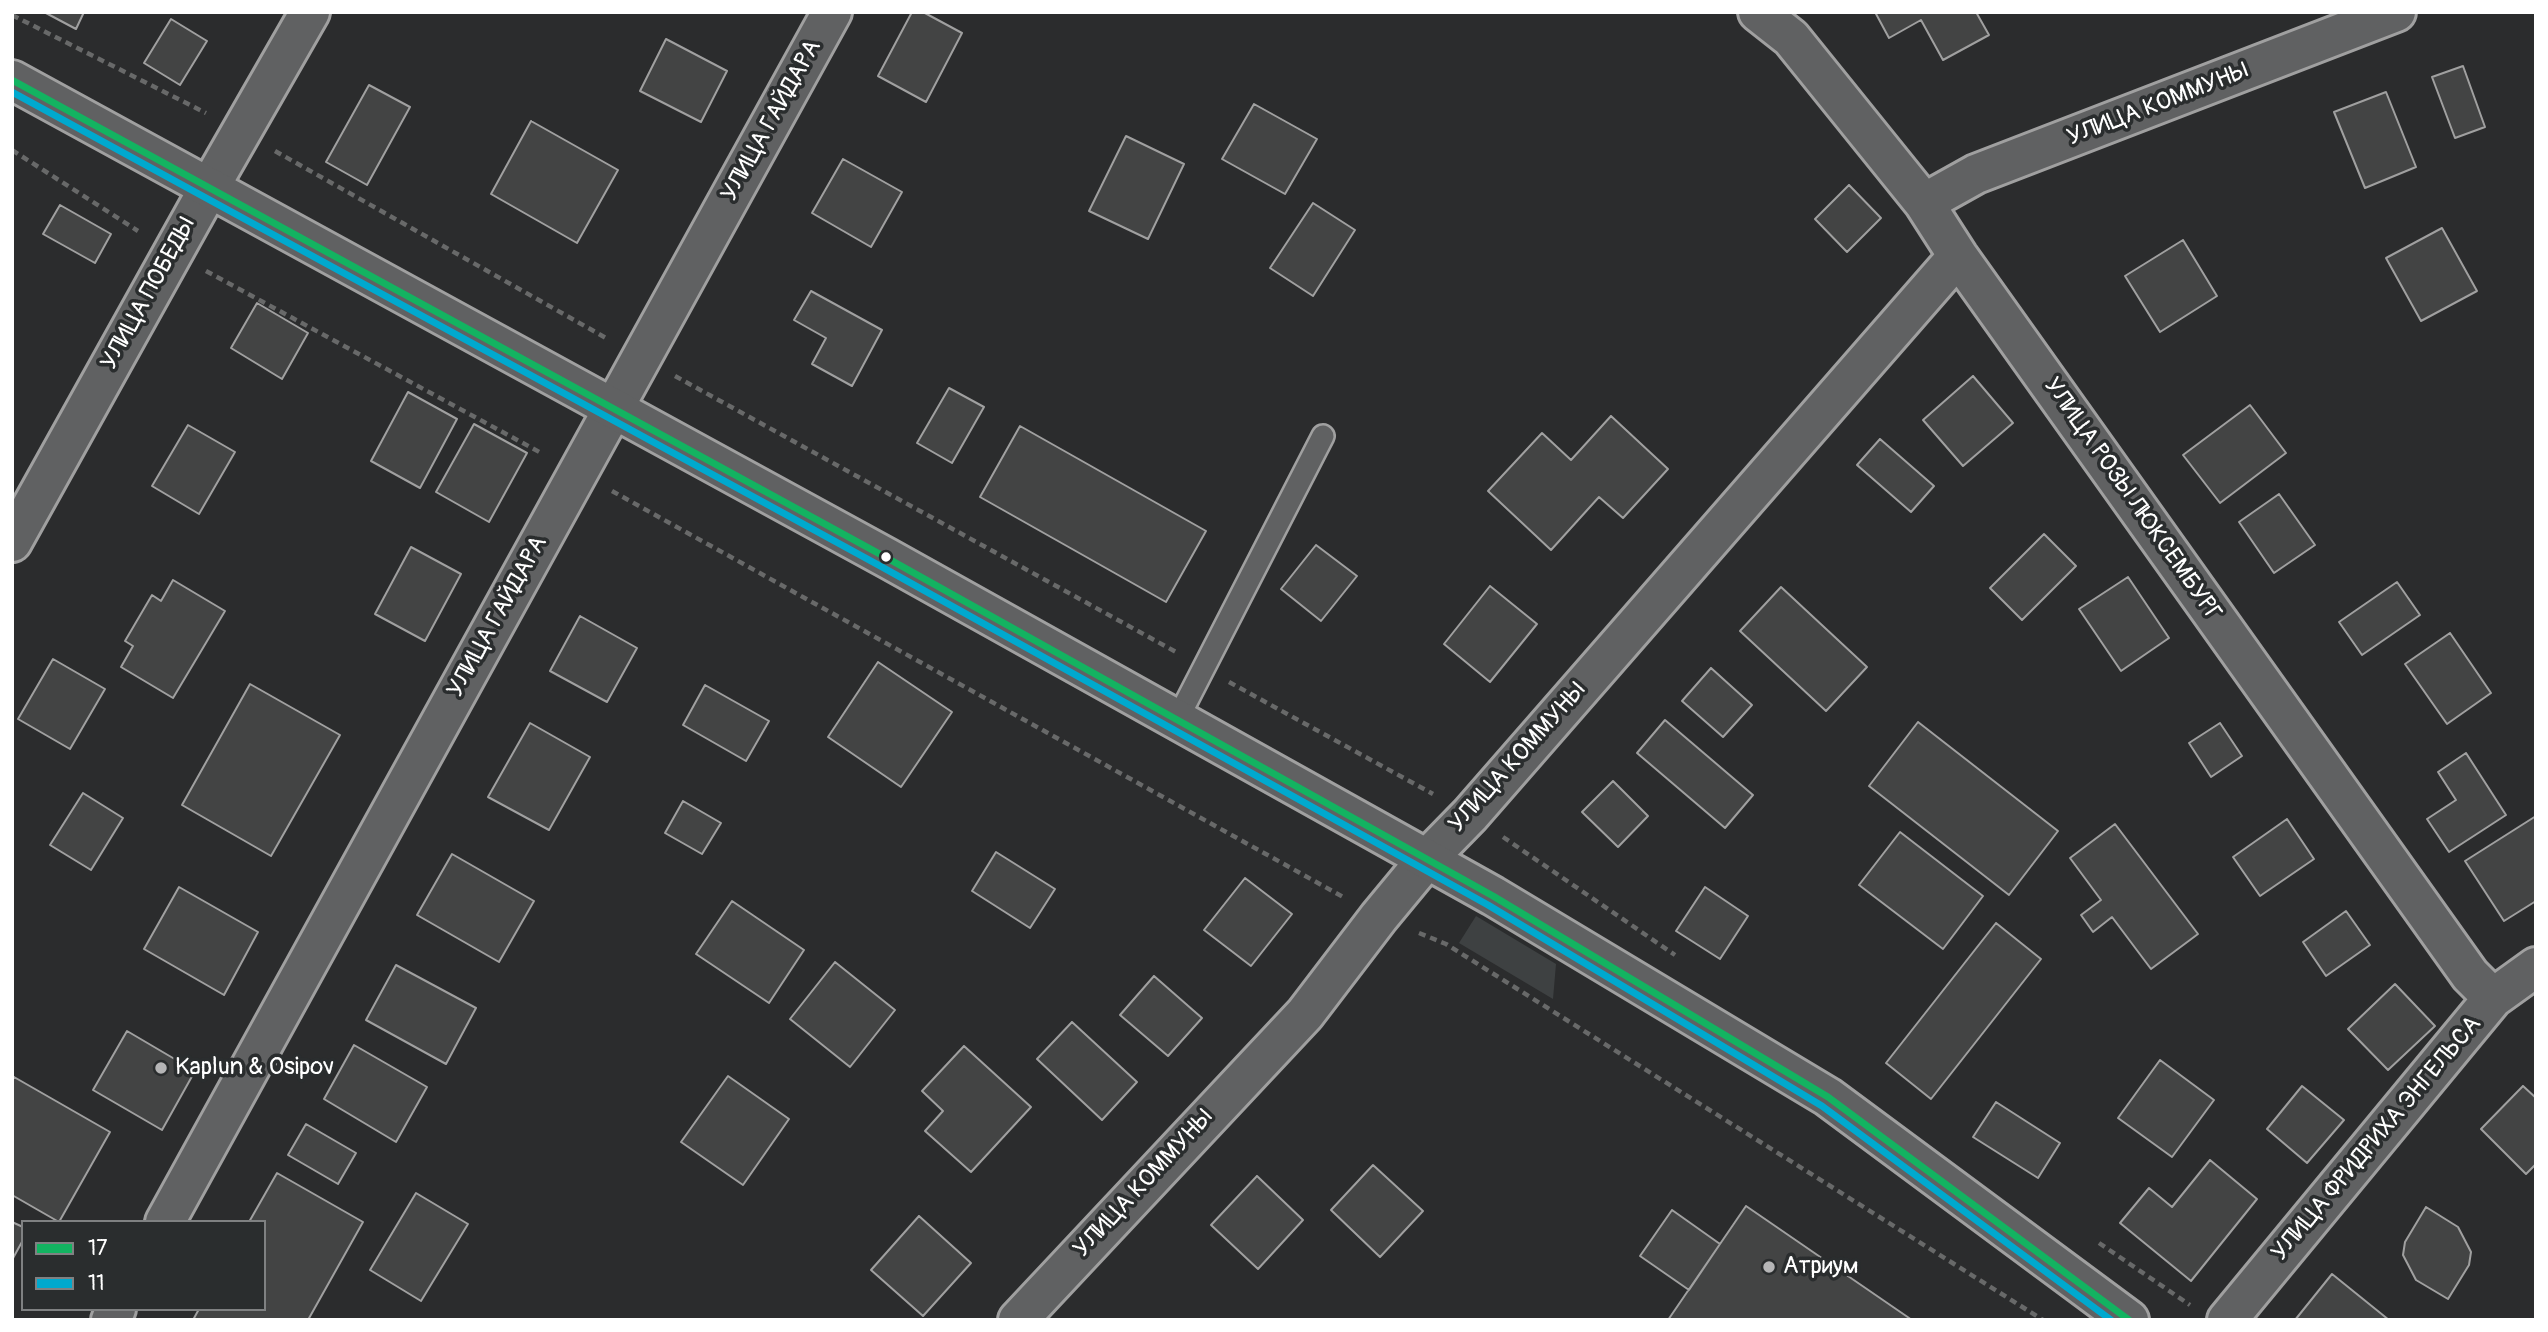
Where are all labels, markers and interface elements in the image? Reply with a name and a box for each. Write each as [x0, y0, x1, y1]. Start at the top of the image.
street label: УЛИЦА ГАЙДАРА [716, 35, 828, 207]
street label: УЛИЦА КОММУНЫ [2063, 57, 2253, 153]
street label: УЛИЦА ПОБЕДЫ [95, 213, 203, 375]
street label: УЛИЦА РОЗЫ ЛЮКСЕМБУРГ [2037, 373, 2227, 627]
street label: УЛИЦА ГАЙДАРА [442, 531, 554, 703]
unlabelled marker [879, 550, 893, 564]
street label: УЛИЦА КОММУНЫ [1443, 677, 1593, 839]
street label: УЛИЦА ФРИДРИХА ЭНГЕЛЬСА [2266, 1011, 2488, 1267]
place label: Kaplun & Osipov [175, 1054, 334, 1082]
marker: Kaplun & Osipov [153, 1060, 169, 1076]
street label: УЛИЦА КОММУНЫ [1068, 1104, 1220, 1264]
legend [21, 1220, 266, 1311]
text: 17 [88, 1235, 107, 1262]
place label: Атриум [1783, 1253, 1859, 1281]
marker: Атриум [1761, 1259, 1777, 1275]
text: 11 [88, 1270, 104, 1297]

